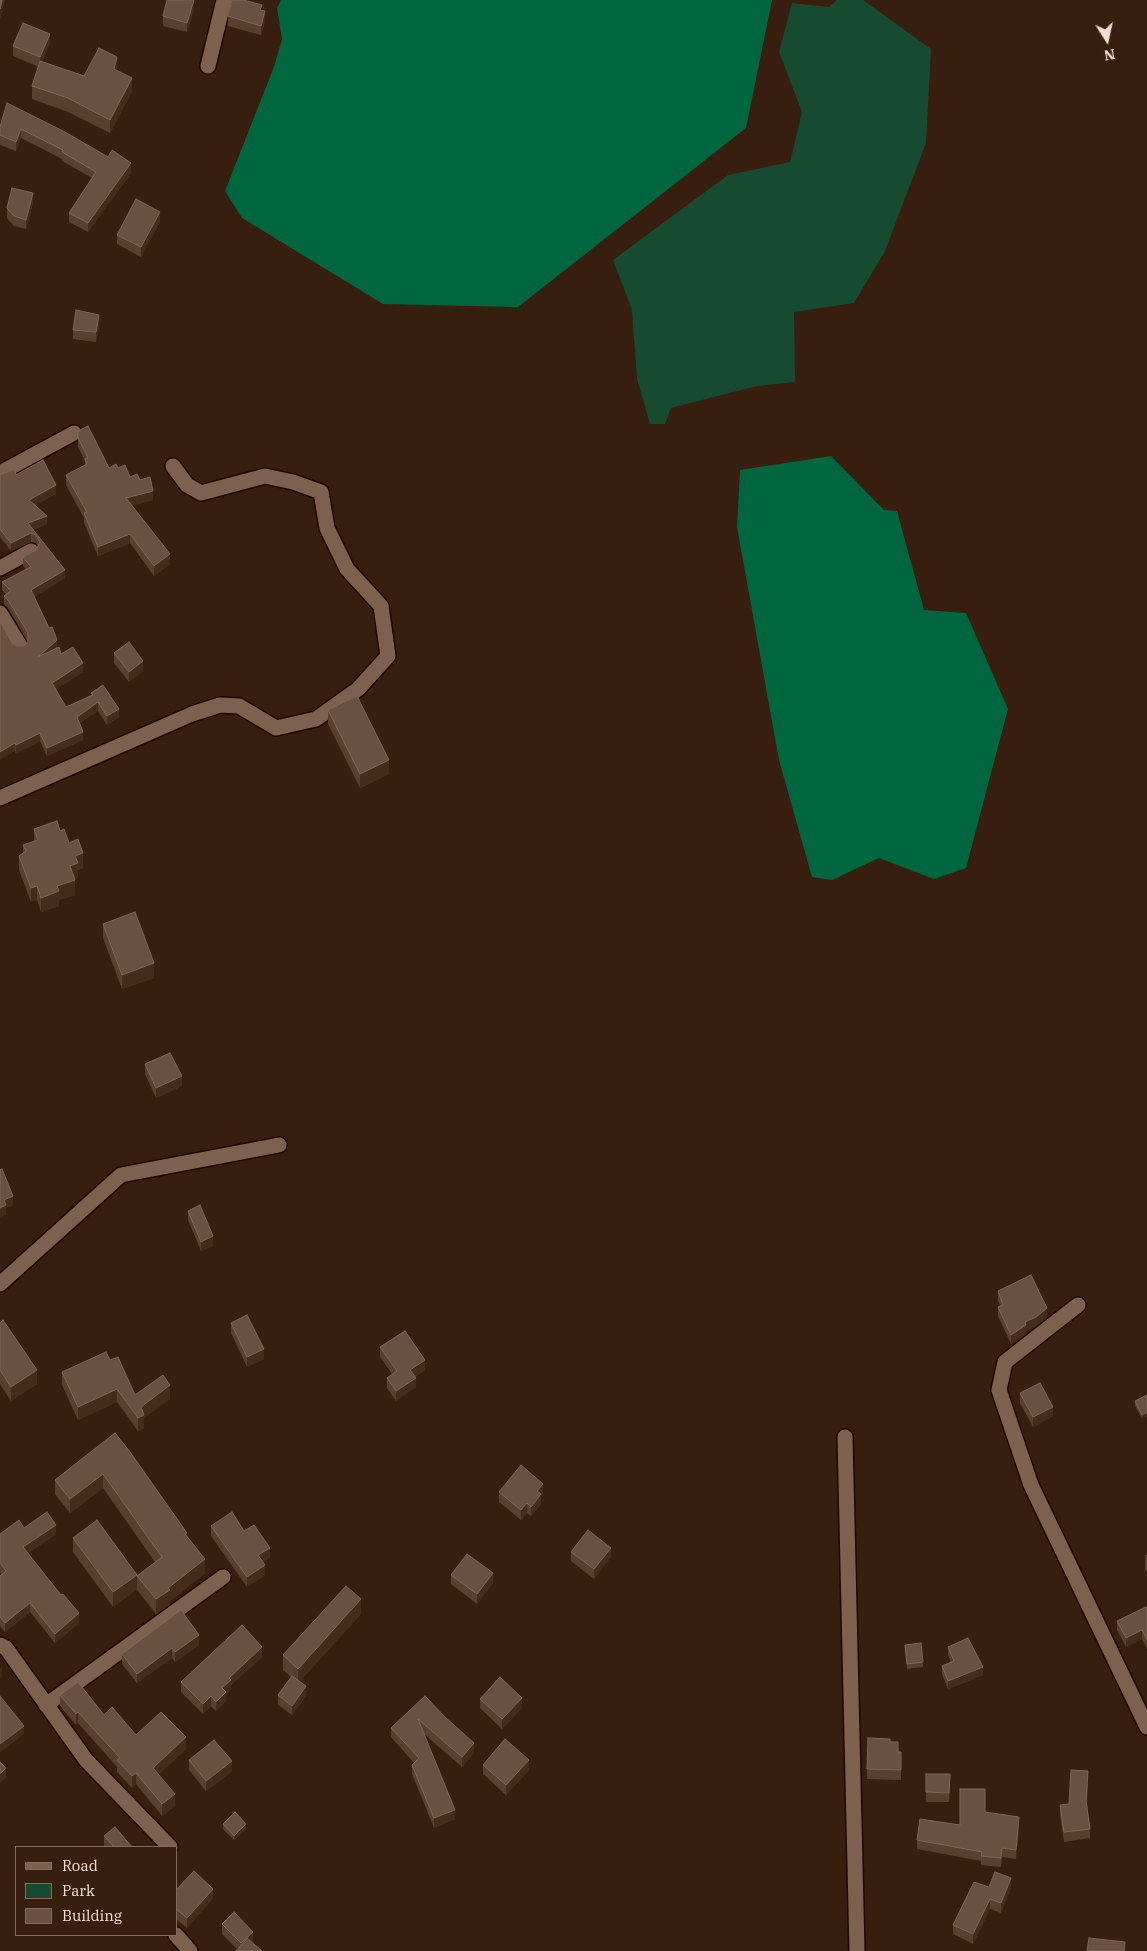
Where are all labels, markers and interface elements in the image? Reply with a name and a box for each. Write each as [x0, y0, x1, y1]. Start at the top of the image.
north arrow [1082, 15, 1132, 65]
text: N [1103, 45, 1117, 65]
legend [15, 1846, 178, 1936]
text: Road [62, 1856, 98, 1875]
text: Park [62, 1881, 95, 1900]
text: Building [62, 1906, 122, 1925]

